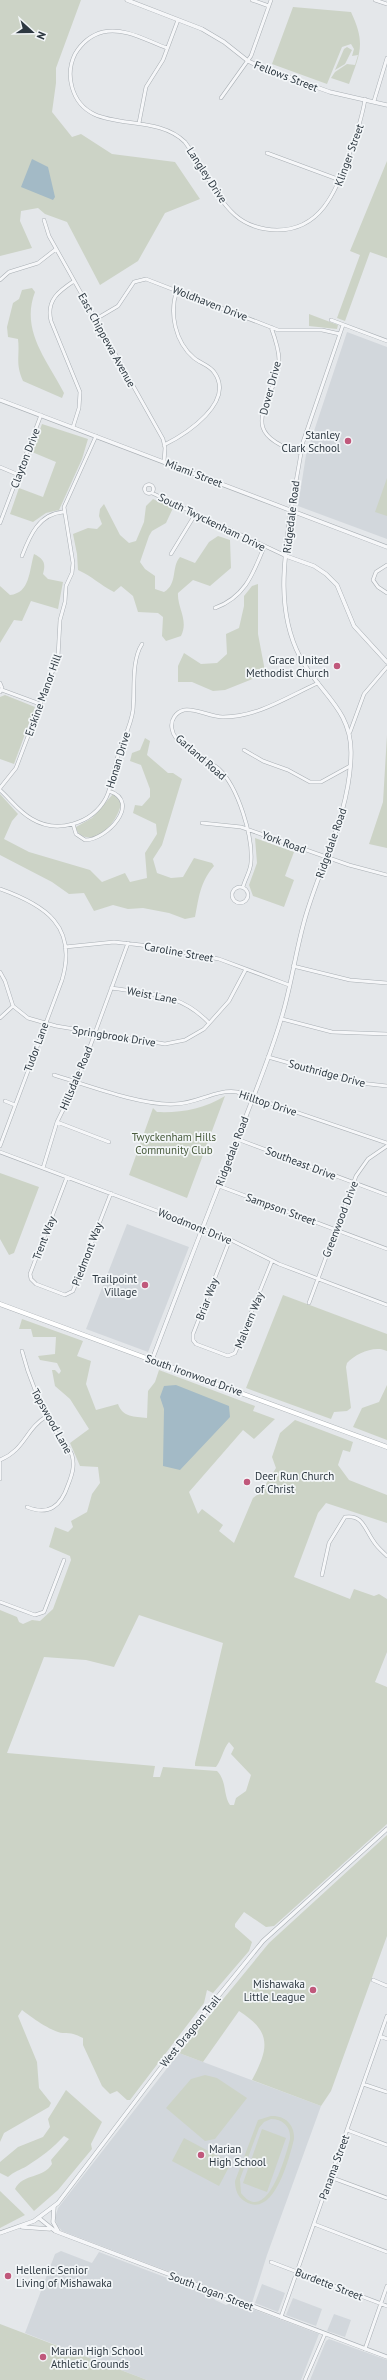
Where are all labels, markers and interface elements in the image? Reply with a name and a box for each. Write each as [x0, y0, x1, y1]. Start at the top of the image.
north arrow [12, 12, 52, 52]
text: N [34, 30, 49, 41]
street label: Fellows Street [252, 57, 320, 95]
street label: Klinger Street [331, 122, 367, 188]
street label: Langley Drive [184, 144, 230, 206]
street label: Woldhaven Drive [170, 282, 250, 324]
street label: East Chippewa Avenue [75, 290, 139, 390]
street label: Dover Drive [256, 359, 284, 416]
street label: Clayton Drive [7, 426, 43, 490]
place label: Stanley Clark School [282, 428, 341, 455]
marker: Stanley Clark School [343, 436, 353, 446]
street label: Miami Street [163, 456, 225, 490]
street label: Ridgedale Road [280, 480, 302, 554]
street label: South Twyckenham Drive [156, 490, 268, 554]
street label: Erskine Manor Hill [22, 651, 65, 738]
place label: Grace United Methodist Church [246, 653, 329, 680]
marker: Grace United Methodist Church [332, 661, 342, 671]
street label: Honan Drive [103, 730, 133, 790]
street label: Garland Road [173, 731, 229, 783]
street label: Ridgedale Road [312, 806, 350, 880]
street label: York Road [260, 828, 308, 856]
street label: Caroline Street [143, 939, 215, 965]
street label: Weist Lane [126, 983, 179, 1007]
street label: Tudor Lane [21, 1020, 52, 1074]
street label: Springbrook Drive [71, 1022, 157, 1050]
street label: Hillsdale Road [56, 1044, 96, 1112]
street label: Southridge Drive [287, 1056, 367, 1090]
street label: Hilltop Drive [237, 1087, 299, 1119]
street label: Ridgedale Road [212, 1114, 252, 1188]
park label: Twyckenham Hills Community Club [132, 1130, 217, 1157]
street label: Southeast Drive [264, 1143, 339, 1183]
street label: Greenwood Drive [319, 1178, 361, 1259]
street label: Sampson Street [244, 1190, 318, 1228]
street label: Woodmont Drive [156, 1205, 234, 1247]
street label: Trent Way [29, 1213, 59, 1262]
street label: Piedmont Way [68, 1219, 106, 1288]
place label: Trailpoint Village [92, 1272, 137, 1299]
street label: Briar Way [193, 1275, 222, 1322]
marker: Trailpoint Village [140, 1280, 150, 1290]
street label: Malvern Way [231, 1289, 267, 1350]
street label: South Ironwood Drive [143, 1351, 245, 1399]
street label: Topswood Lane [28, 1386, 76, 1456]
place label: Deer Run Church of Christ [255, 1469, 334, 1496]
marker: Deer Run Church of Christ [242, 1477, 252, 1487]
place label: Mishawaka Little League [244, 1977, 305, 2004]
marker: Mishawaka Little League [308, 1985, 318, 1995]
street label: West Dragoon Trail [157, 1992, 224, 2070]
street label: Panama Street [316, 2132, 352, 2201]
place label: Marian High School [209, 2142, 267, 2169]
marker: Marian High School [196, 2150, 206, 2160]
place label: Hellenic Senior Living of Mishawaka [16, 2263, 112, 2290]
street label: Burdette Street [293, 2265, 365, 2303]
street label: South Logan Street [167, 2268, 256, 2314]
marker: Hellenic Senior Living of Mishawaka [3, 2271, 13, 2281]
place label: Marian High School Athletic Grounds [51, 2344, 144, 2371]
marker: Marian High School Athletic Grounds [38, 2352, 48, 2362]

